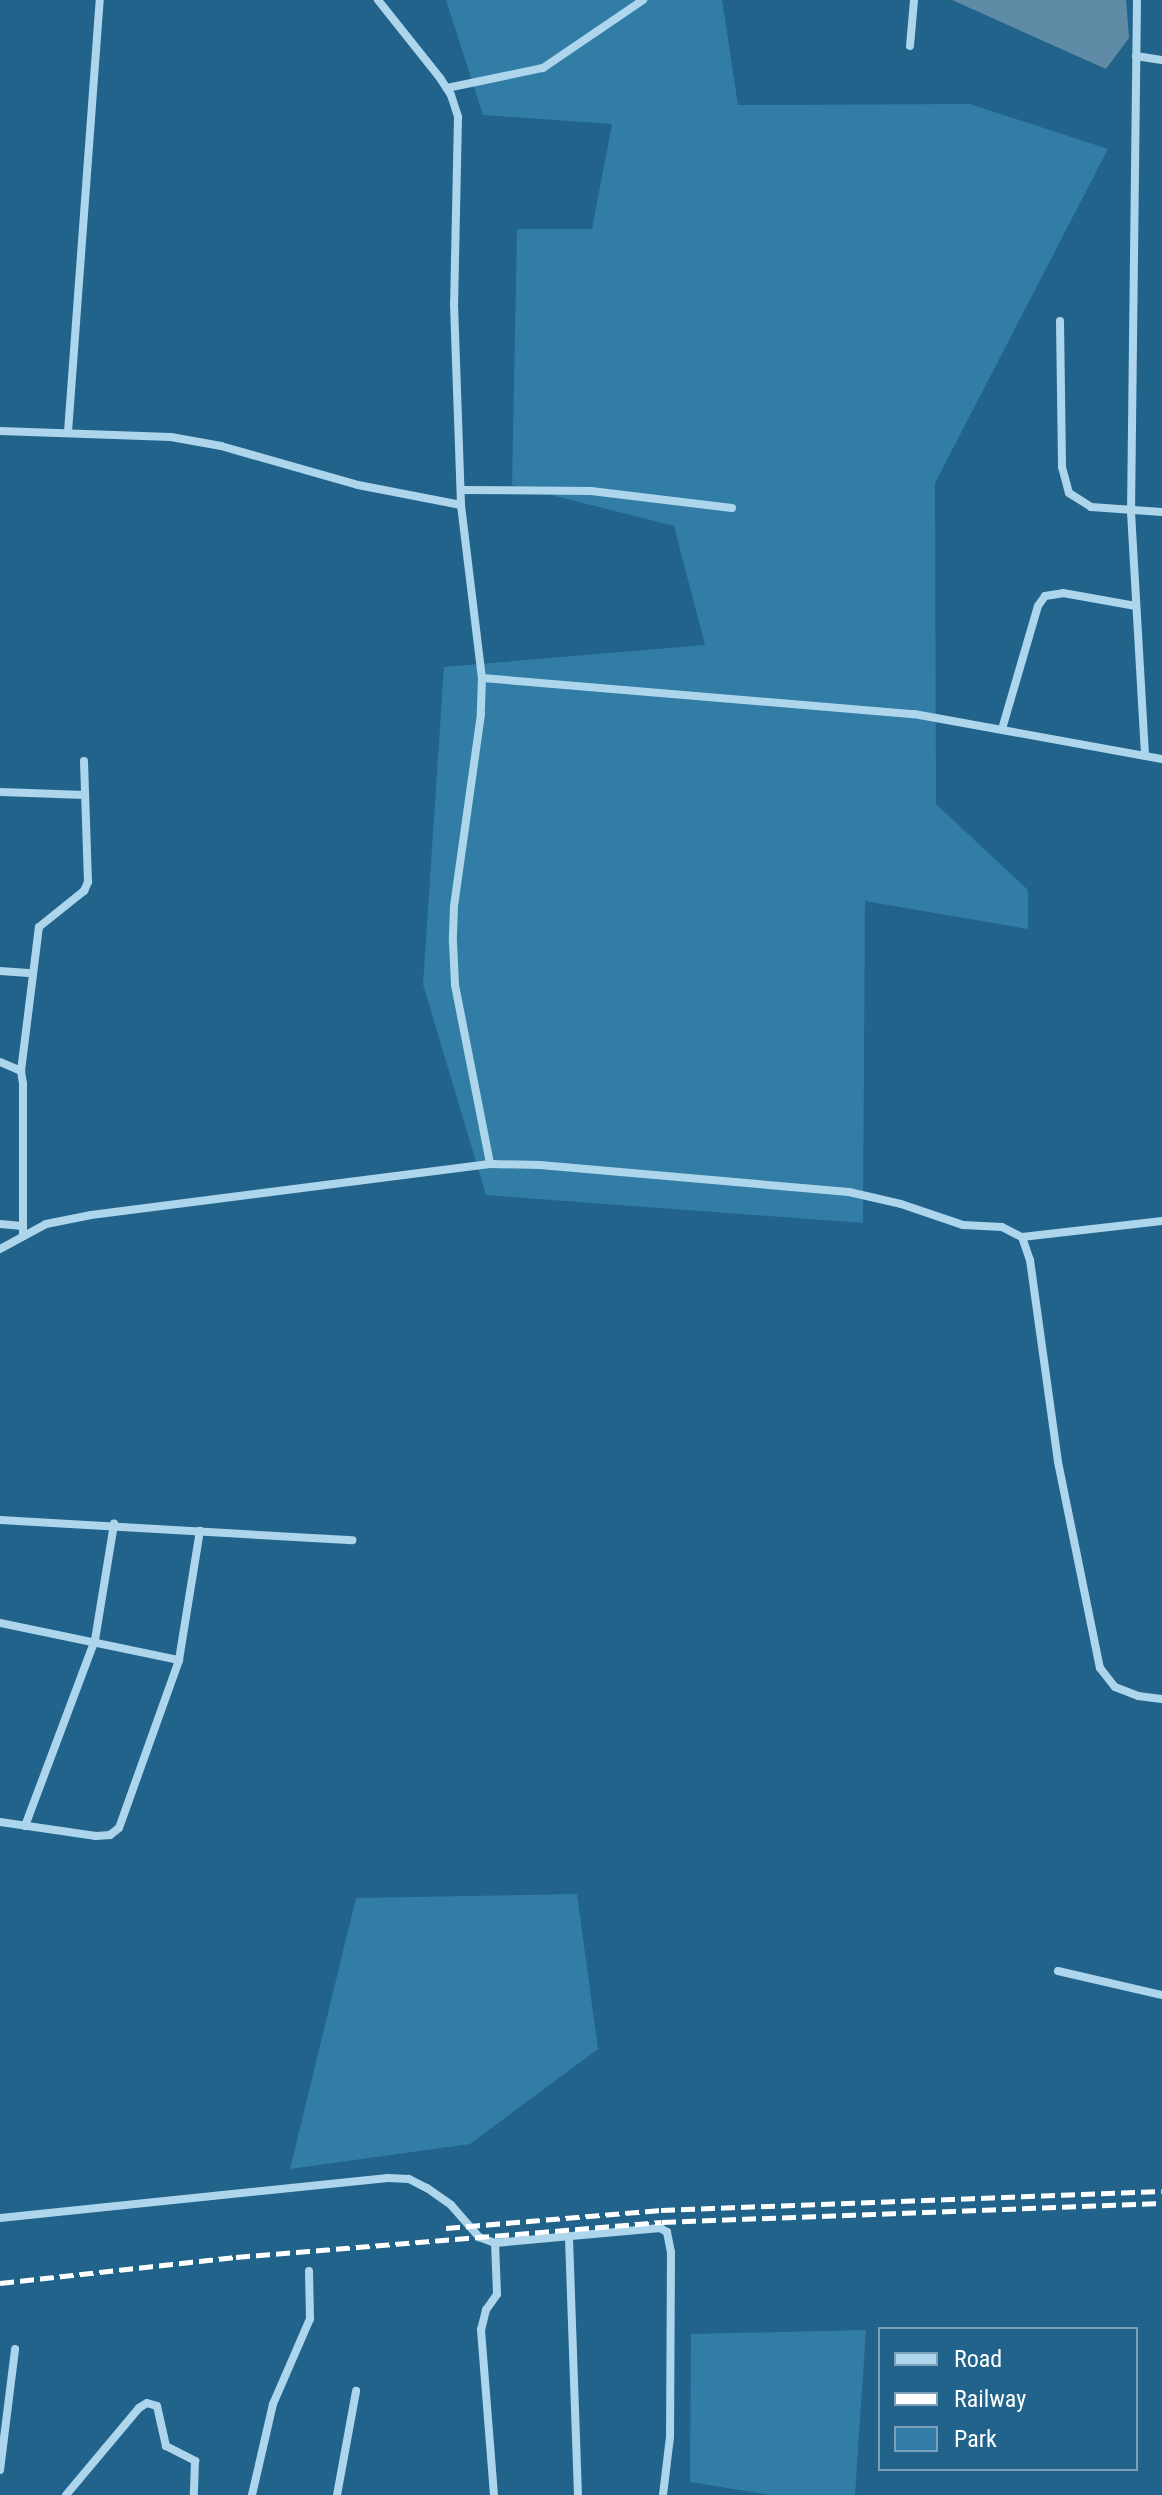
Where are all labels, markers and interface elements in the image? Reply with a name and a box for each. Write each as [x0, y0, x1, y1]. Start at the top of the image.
legend [878, 2327, 1138, 2471]
text: Road [954, 2345, 1002, 2373]
text: Railway [954, 2385, 1026, 2413]
text: Park [954, 2425, 997, 2453]

